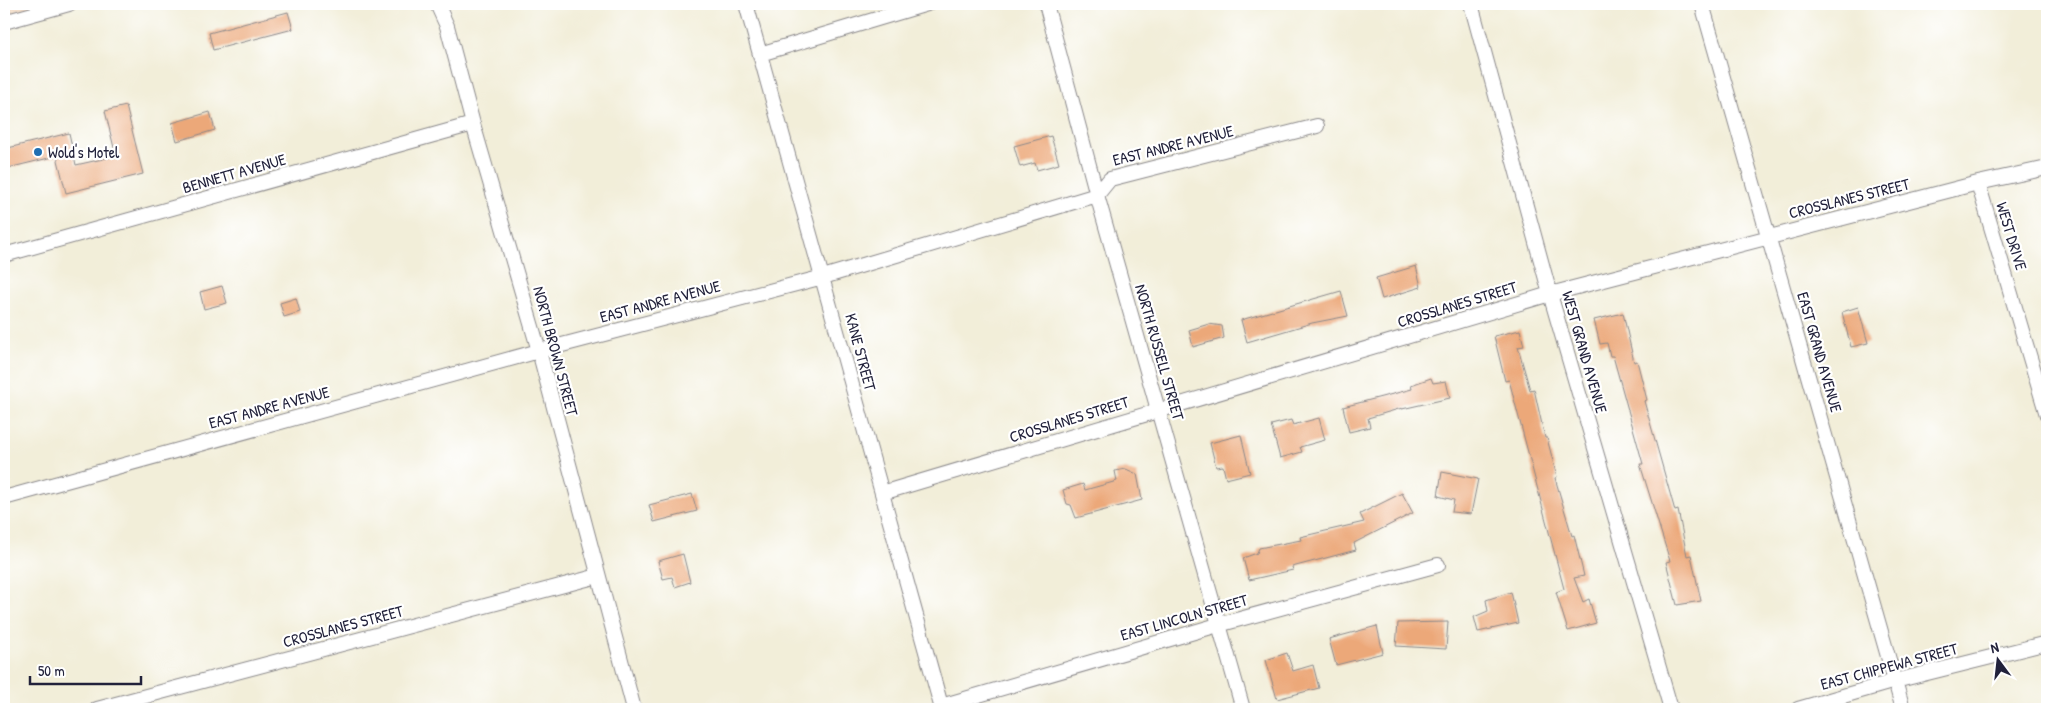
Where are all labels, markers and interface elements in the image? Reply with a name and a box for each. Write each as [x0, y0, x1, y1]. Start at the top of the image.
street label: EAST ANDRE AVENUE [1110, 119, 1236, 171]
place label: Wold's Motel [48, 141, 120, 163]
marker: Wold's Motel [32, 146, 44, 158]
street label: BENNETT AVENUE [180, 148, 288, 198]
street label: CROSSLANES STREET [1786, 172, 1912, 224]
street label: WEST DRIVE [1991, 199, 2033, 273]
street label: EAST ANDRE AVENUE [597, 274, 723, 328]
street label: CROSSLANES STREET [1395, 275, 1520, 333]
street label: NORTH RUSSELL STREET [1130, 281, 1190, 423]
street label: NORTH BROWN STREET [528, 284, 584, 419]
street label: WEST GRAND AVENUE [1557, 288, 1613, 416]
street label: EAST GRAND AVENUE [1792, 289, 1848, 415]
street label: KANE STREET [840, 311, 882, 394]
street label: EAST ANDRE AVENUE [206, 380, 332, 434]
street label: CROSSLANES STREET [1007, 390, 1132, 448]
street label: EAST LINCOLN STREET [1118, 588, 1251, 646]
street label: CROSSLANES STREET [280, 599, 406, 653]
north arrow [1974, 636, 2024, 686]
street label: EAST CHIPPEWA STREET [1818, 637, 1960, 695]
text: N [1988, 637, 2001, 657]
scale bar [30, 653, 141, 685]
text: 50 m [38, 660, 65, 681]

